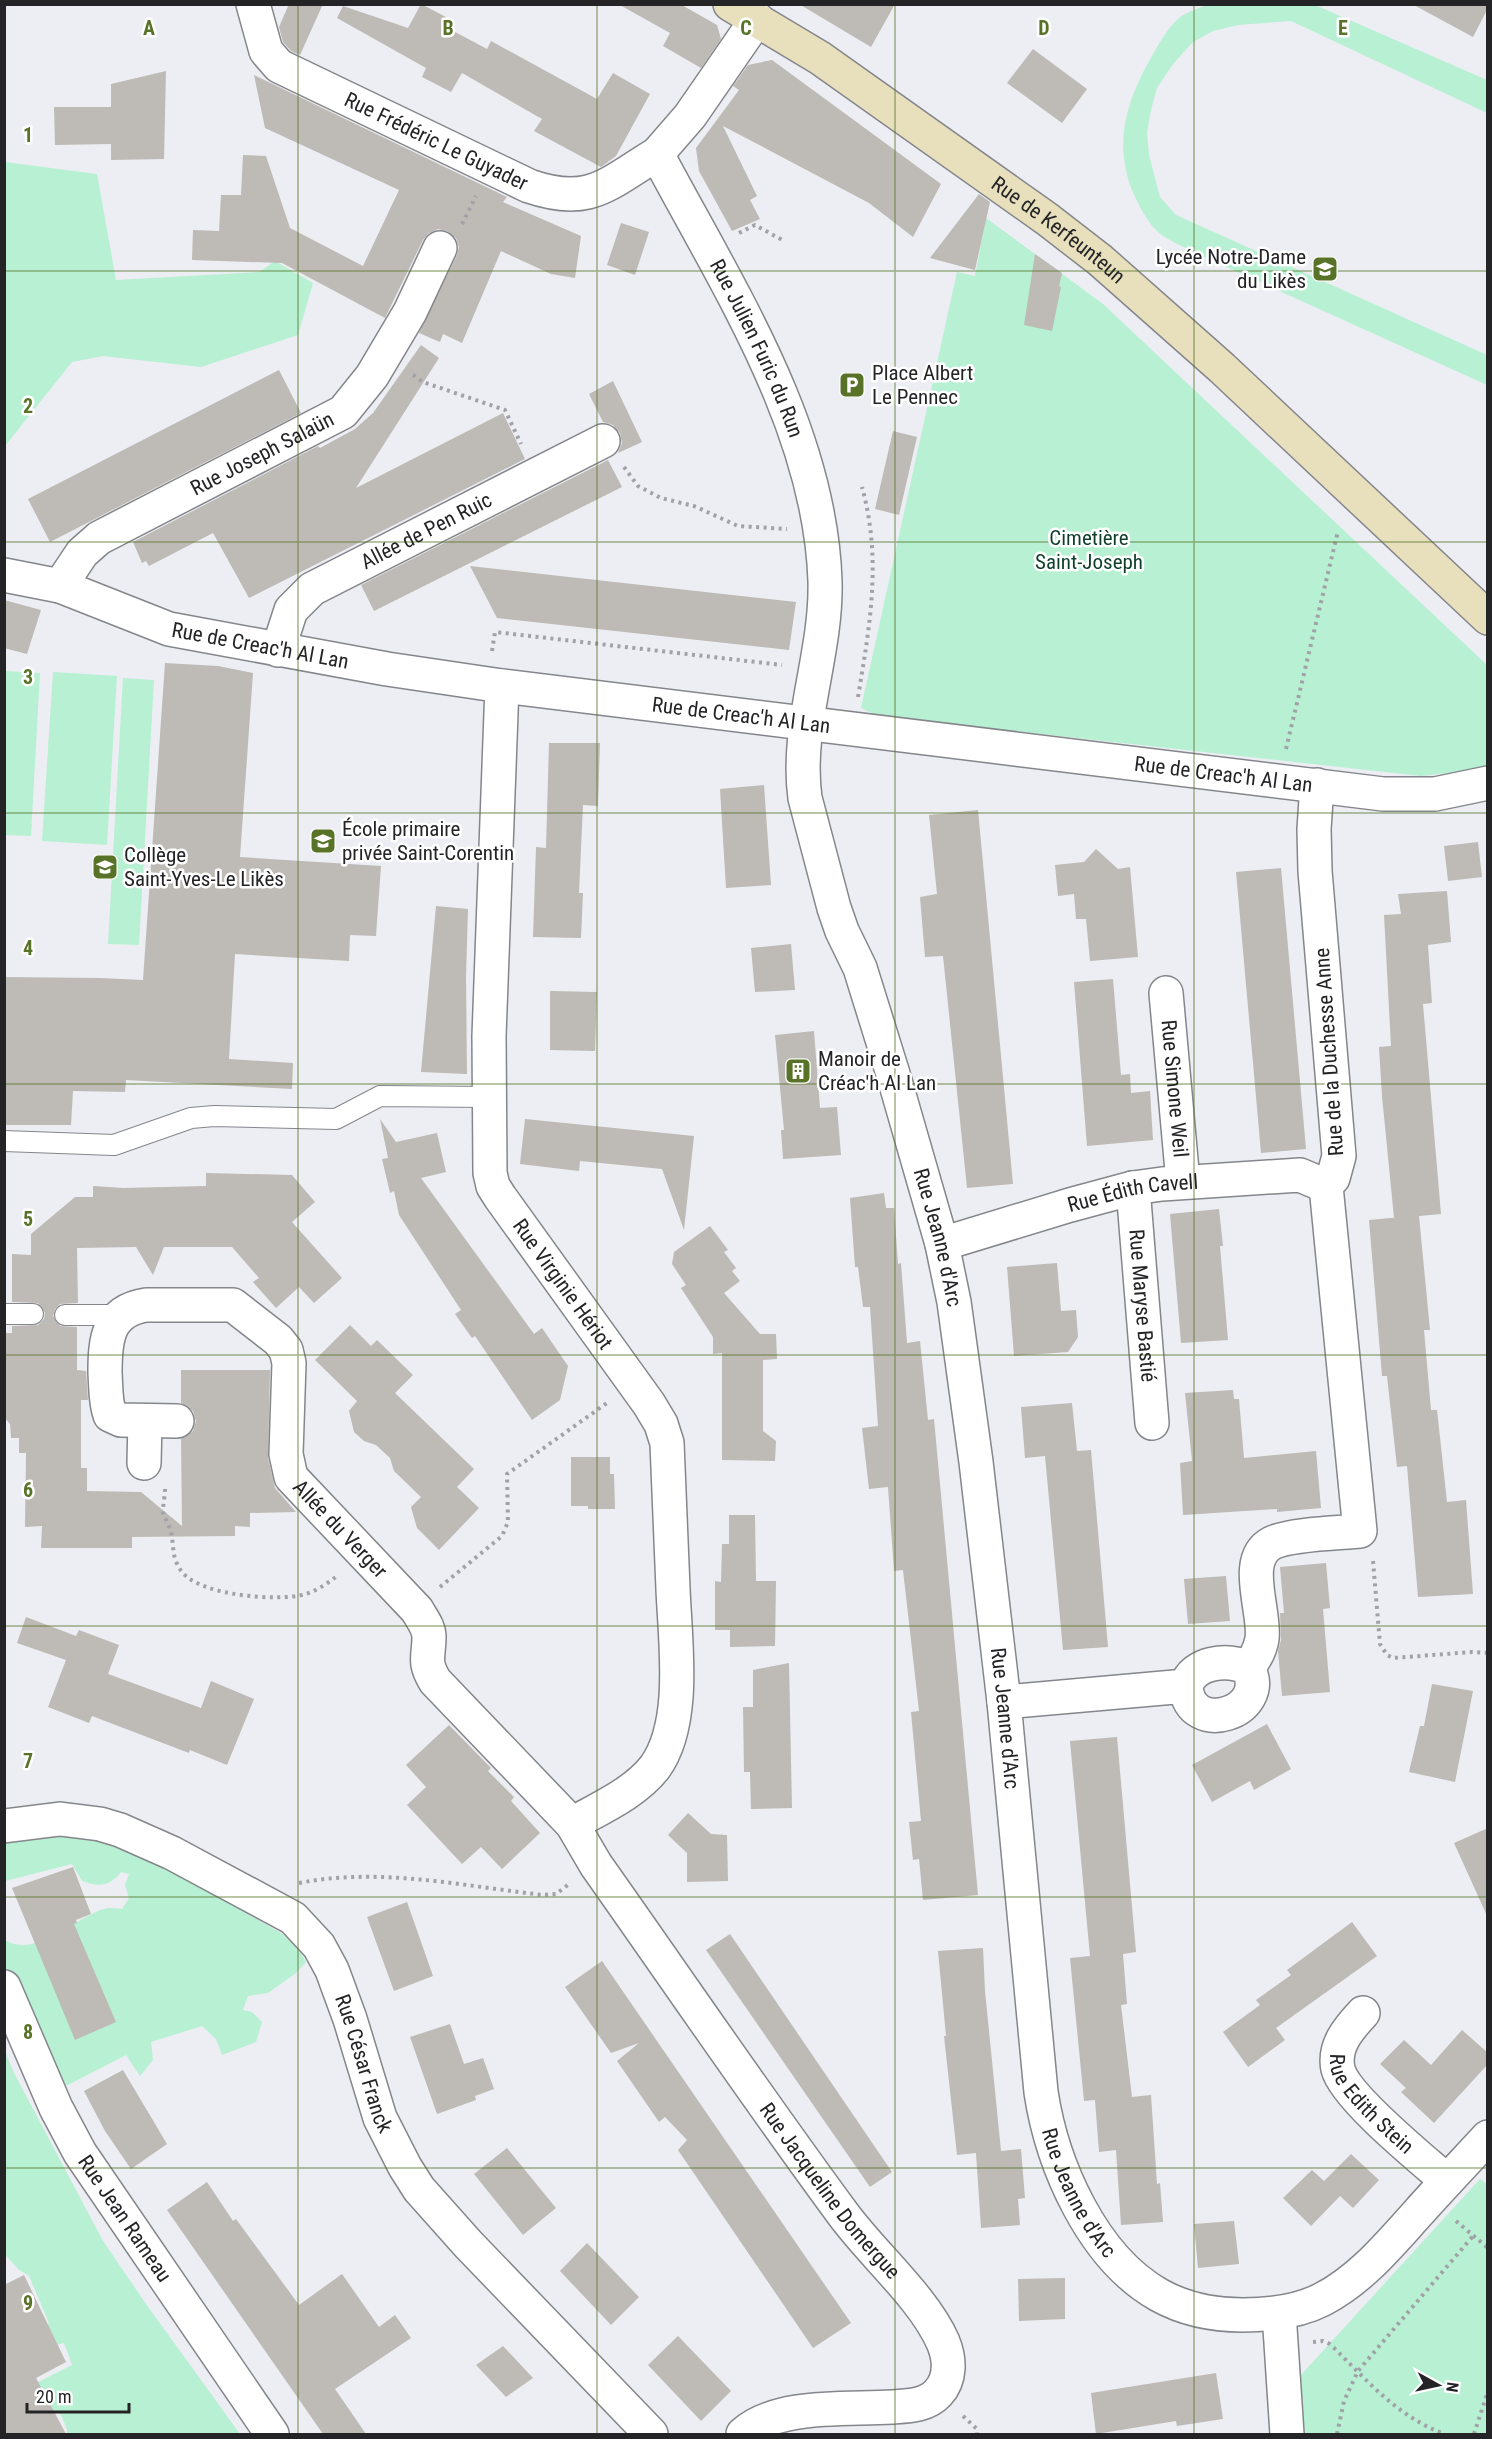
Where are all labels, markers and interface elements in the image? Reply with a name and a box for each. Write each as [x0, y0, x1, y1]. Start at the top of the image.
text: A [143, 16, 155, 40]
text: B [442, 16, 454, 40]
text: C [740, 16, 752, 40]
text: D [1038, 16, 1050, 40]
text: E [1338, 16, 1348, 40]
street label: Rue Frédéric Le Guyader [341, 87, 532, 196]
text: 1 [23, 123, 33, 147]
street label: Rue de Kerfeunteun [987, 172, 1130, 289]
place label: Lycée Notre-Dame du Likès [1156, 245, 1306, 293]
school or university icon: Lycée Notre-Dame du Likès [1310, 254, 1340, 284]
street label: Rue Julien Furic du Run [705, 255, 808, 440]
place label: Place Albert Le Pennec [872, 361, 973, 409]
parking icon: Place Albert Le Pennec [837, 370, 867, 400]
text: 2 [23, 394, 33, 418]
street label: Rue Joseph Salaün [187, 407, 338, 501]
street label: Allée de Pen Ruic [357, 488, 496, 574]
park label: Cimetière Saint-Joseph [1035, 526, 1143, 574]
street label: Rue de Creac'h Al Lan [170, 618, 351, 674]
text: 3 [23, 665, 33, 689]
street label: Rue de Creac'h Al Lan [651, 692, 832, 738]
street label: Rue de Creac'h Al Lan [1133, 752, 1314, 797]
place label: École primaire privée Saint-Corentin [342, 817, 514, 865]
school or university icon: École primaire privée Saint-Corentin [308, 826, 338, 856]
place label: Collège Saint-Yves-Le Likès [124, 843, 284, 891]
school or university icon: Collège Saint-Yves-Le Likès [90, 852, 120, 882]
text: 4 [23, 936, 33, 960]
street label: Rue de la Duchesse Anne [1310, 947, 1348, 1157]
street label: Rue Simone Weil [1156, 1019, 1193, 1158]
place label: Manoir de Créac'h Al Lan [818, 1047, 936, 1095]
building icon: Manoir de Créac'h Al Lan [783, 1056, 813, 1086]
street label: Rue Jeanne d'Arc [909, 1165, 967, 1309]
street label: Rue Édith Cavell [1065, 1170, 1199, 1217]
text: 5 [23, 1207, 33, 1231]
street label: Rue Virginie Hériot [508, 1214, 618, 1354]
street label: Rue Maryse Bastié [1124, 1228, 1161, 1383]
street label: Allée du Verger [288, 1475, 392, 1583]
text: 6 [23, 1478, 33, 1502]
street label: Rue Jeanne d'Arc [986, 1646, 1024, 1790]
text: 7 [23, 1749, 33, 1773]
street label: Rue César Franck [330, 1991, 398, 2137]
text: 8 [23, 2020, 33, 2044]
street label: Rue Edith Stein [1325, 2053, 1419, 2159]
street label: Rue Jacqueline Domergue [755, 2098, 905, 2284]
street label: Rue Jeanne d'Arc [1037, 2125, 1121, 2262]
street label: Rue Jean Rameau [73, 2151, 176, 2286]
text: 9 [23, 2291, 33, 2315]
north arrow [1408, 2355, 1468, 2415]
scale bar [27, 2376, 129, 2414]
text: N [1442, 2381, 1462, 2393]
text: 20 m [36, 2386, 71, 2407]

